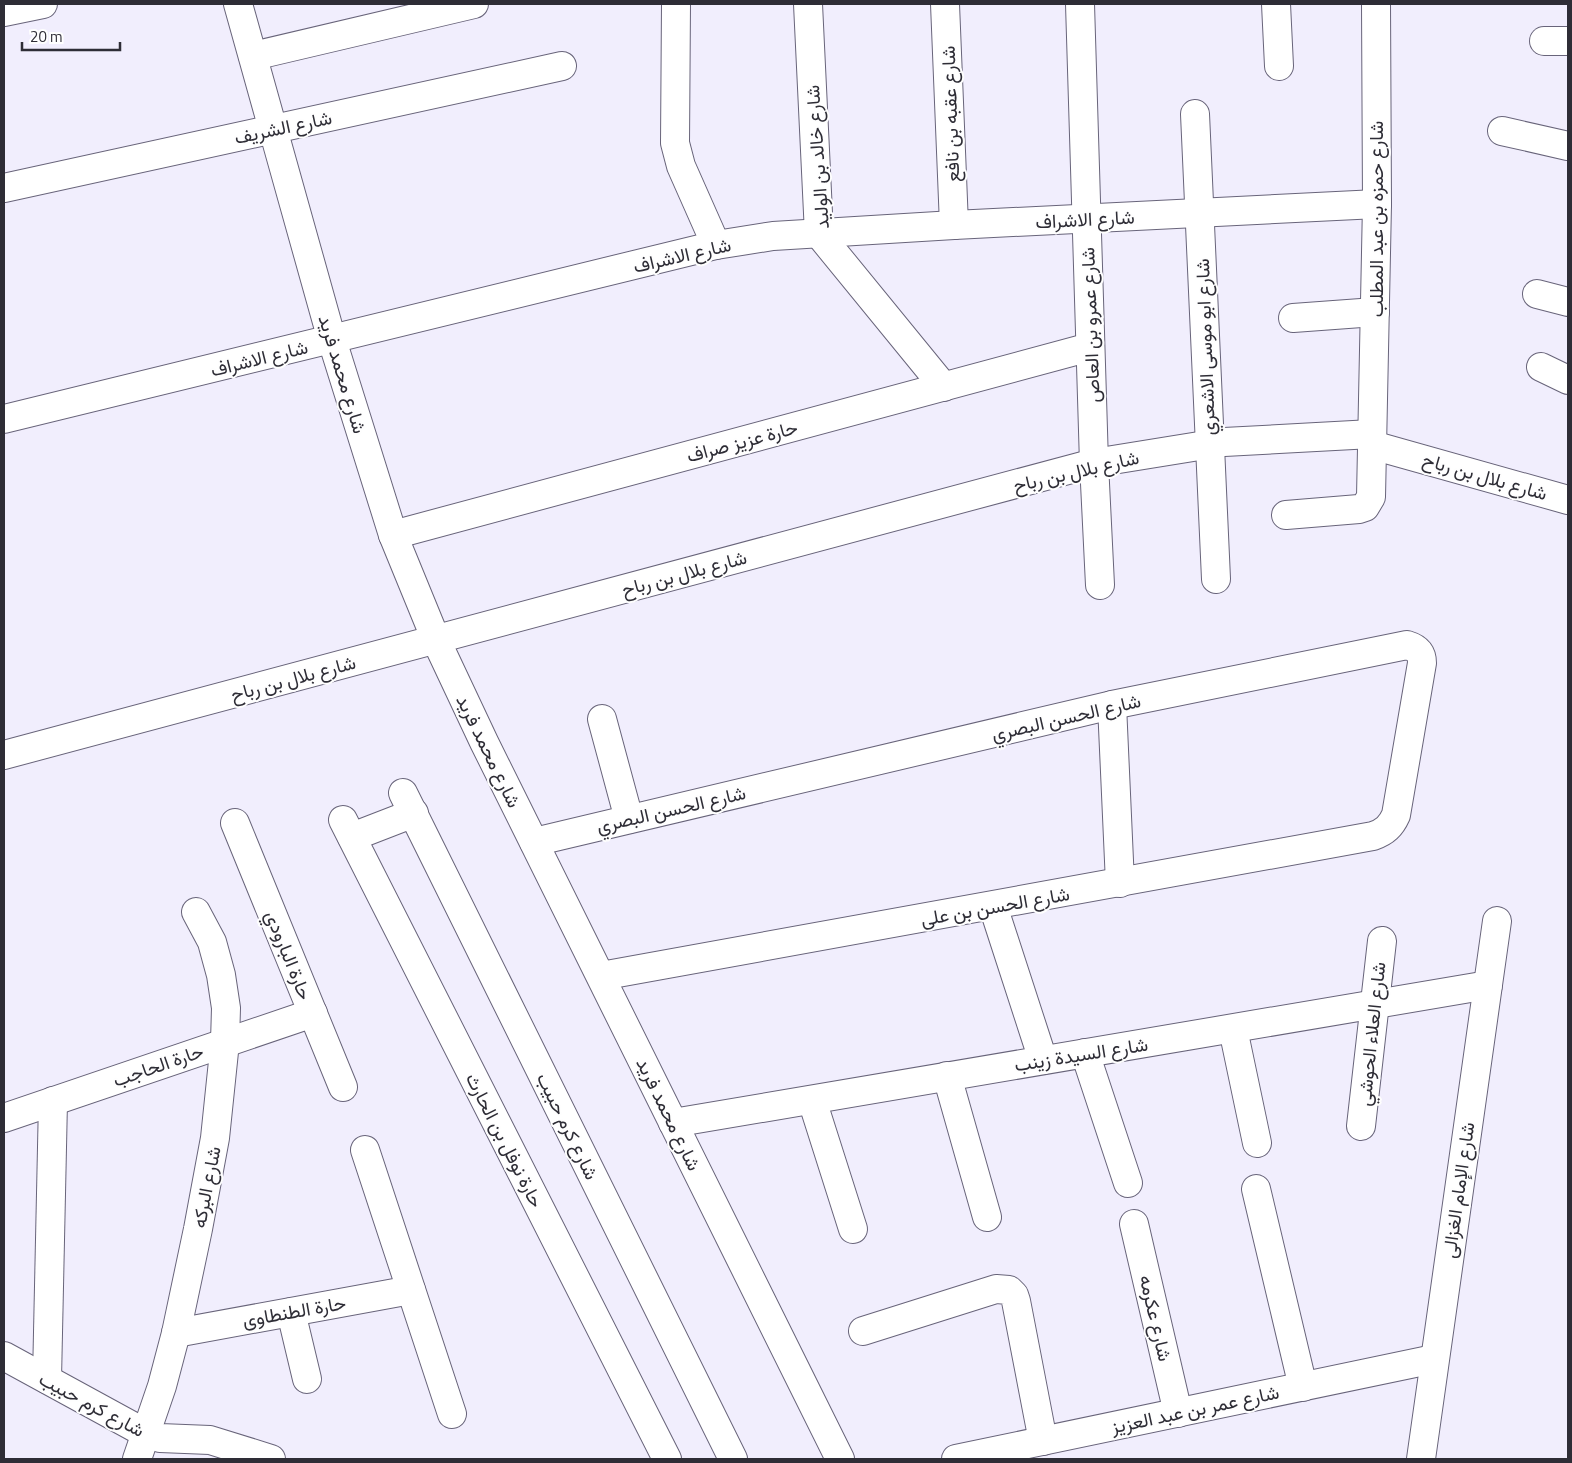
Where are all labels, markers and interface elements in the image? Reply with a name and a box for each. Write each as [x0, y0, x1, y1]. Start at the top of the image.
scale bar [22, 20, 120, 52]
text: 20 m [30, 25, 63, 48]
street label: شارع عقبه بن نافع [933, 45, 966, 183]
street label: شارع خالد بن الوليد [797, 84, 836, 230]
street label: شارع الشريف [231, 102, 334, 151]
street label: شارع حمزه بن عبد المطلب [1361, 121, 1390, 317]
street label: شارع الاشراف [1035, 201, 1135, 236]
street label: شارع الاشراف [630, 229, 734, 280]
street label: شارع عمرو بن العاص [1072, 247, 1107, 403]
street label: شارع ابو موسى الاشعري [1187, 258, 1224, 436]
street label: شارع محمد فريد [312, 311, 375, 437]
street label: شارع الاشراف [207, 331, 311, 384]
street label: حارة عزيز صراف [683, 412, 801, 469]
street label: شارع بلال بن رباح [1010, 442, 1142, 499]
street label: شارع بلال بن رباح [1419, 444, 1551, 507]
street label: شارع بلال بن رباح [618, 542, 750, 603]
street label: شارع بلال بن رباح [227, 647, 359, 708]
street label: شارع الحسن البصري [988, 685, 1144, 750]
street label: شارع محمد فريد [450, 689, 529, 812]
street label: شارع الحسن البصري [593, 777, 749, 842]
street label: شارع الحسن بن على [918, 878, 1072, 933]
street label: حارة البارودي [256, 906, 321, 1005]
street label: شارع العلاء الحوشي [1349, 960, 1394, 1108]
street label: شارع السيدة زينب [1012, 1029, 1150, 1078]
street label: حارة الحاجب [109, 1036, 207, 1094]
street label: شارع محمد فريد [630, 1052, 709, 1175]
street label: حارة نوفل بن الحارث [459, 1067, 552, 1212]
street label: شارع كرم حبيب [530, 1067, 607, 1184]
street label: شارع الإمام الغزالى [1434, 1120, 1481, 1260]
street label: شارع البركه [183, 1144, 228, 1230]
street label: شارع عكرمه [1132, 1272, 1180, 1364]
street label: حارة الطنطاوى [240, 1287, 348, 1334]
street label: شارع كرم حبيب [34, 1364, 150, 1444]
street label: شارع عمر بن عبد العزيز [1107, 1377, 1282, 1441]

